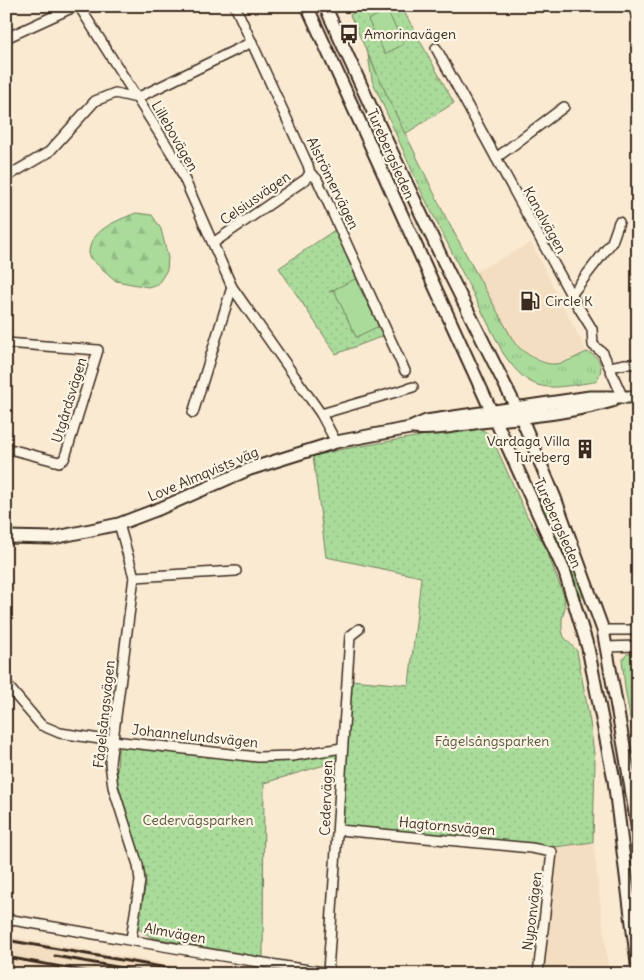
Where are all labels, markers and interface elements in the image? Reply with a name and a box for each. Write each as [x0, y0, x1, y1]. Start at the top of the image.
bus stop icon: Amorinavägen [338, 23, 360, 45]
place label: Amorinavägen [364, 25, 456, 43]
street label: Lillebovägen [148, 98, 202, 174]
street label: Turebergsleden [363, 106, 419, 202]
street label: Alströmervägen [303, 134, 363, 232]
street label: Celsiusvägen [216, 167, 294, 229]
street label: Kanalvägen [519, 183, 571, 257]
fuel station icon: Circle K [519, 290, 541, 312]
place label: Circle K [545, 292, 593, 310]
street label: Utgårdsvägen [47, 355, 91, 445]
place label: Vardaga Villa Tureberg [487, 432, 570, 466]
building icon: Vardaga Villa Tureberg [574, 438, 596, 460]
street label: Love Almqvists väg [145, 443, 261, 505]
street label: Turebergsleden [530, 475, 586, 571]
street label: Fågelsångsvägen [89, 659, 119, 769]
street label: Johannelundsvägen [131, 720, 259, 752]
park label: Fågelsångsparken [435, 732, 549, 750]
street label: Cedervägen [316, 760, 336, 836]
park label: Cedervägsparken [142, 811, 254, 829]
street label: Hagtornsvägen [398, 813, 496, 839]
street label: Nyponvägen [518, 870, 546, 952]
street label: Almvägen [143, 919, 207, 947]

